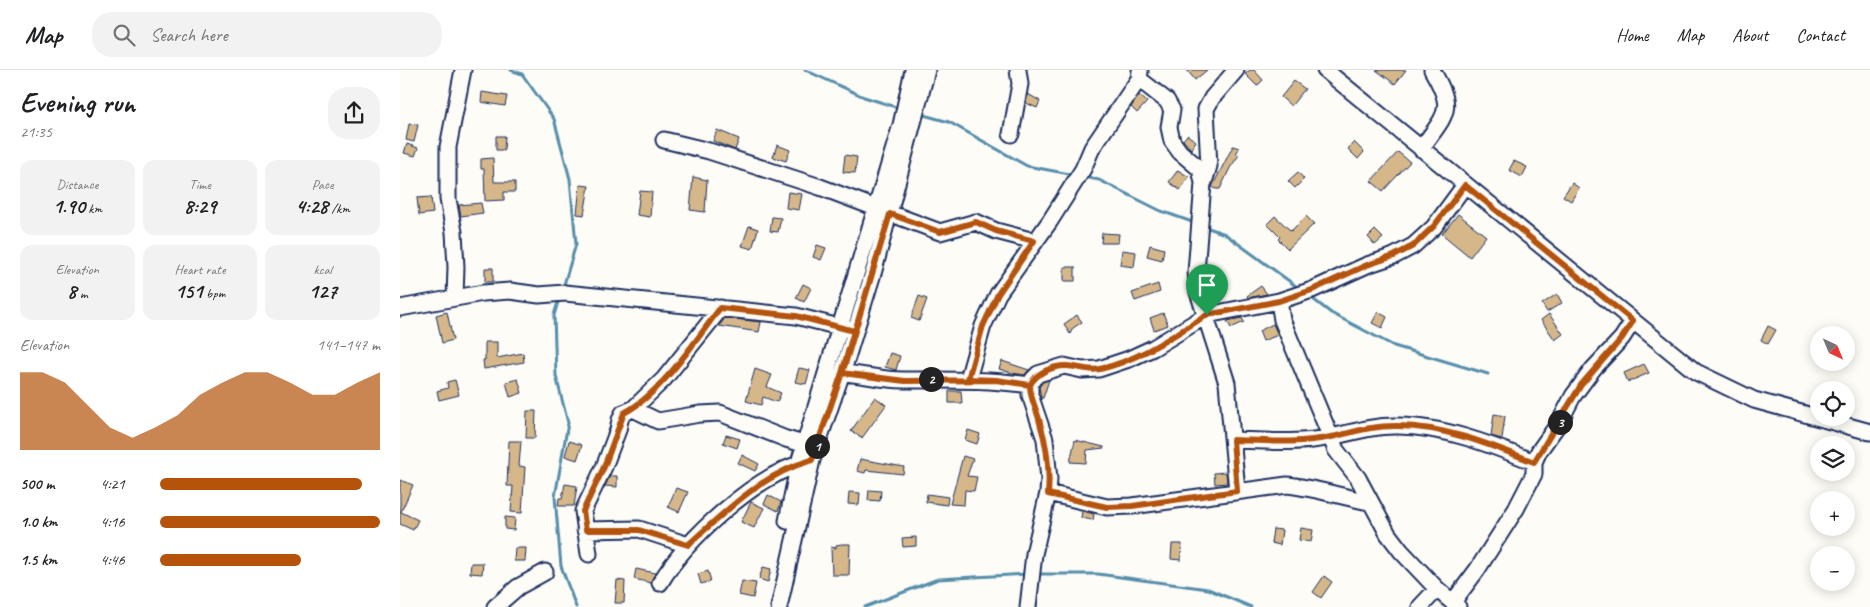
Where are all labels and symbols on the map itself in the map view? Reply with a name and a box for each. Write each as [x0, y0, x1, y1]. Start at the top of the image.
pin [1186, 264, 1228, 315]
north arrow [1810, 326, 1855, 371]
pin: 2 [918, 366, 944, 392]
pin: 3 [1548, 410, 1572, 434]
pin: 1 [804, 434, 830, 458]

